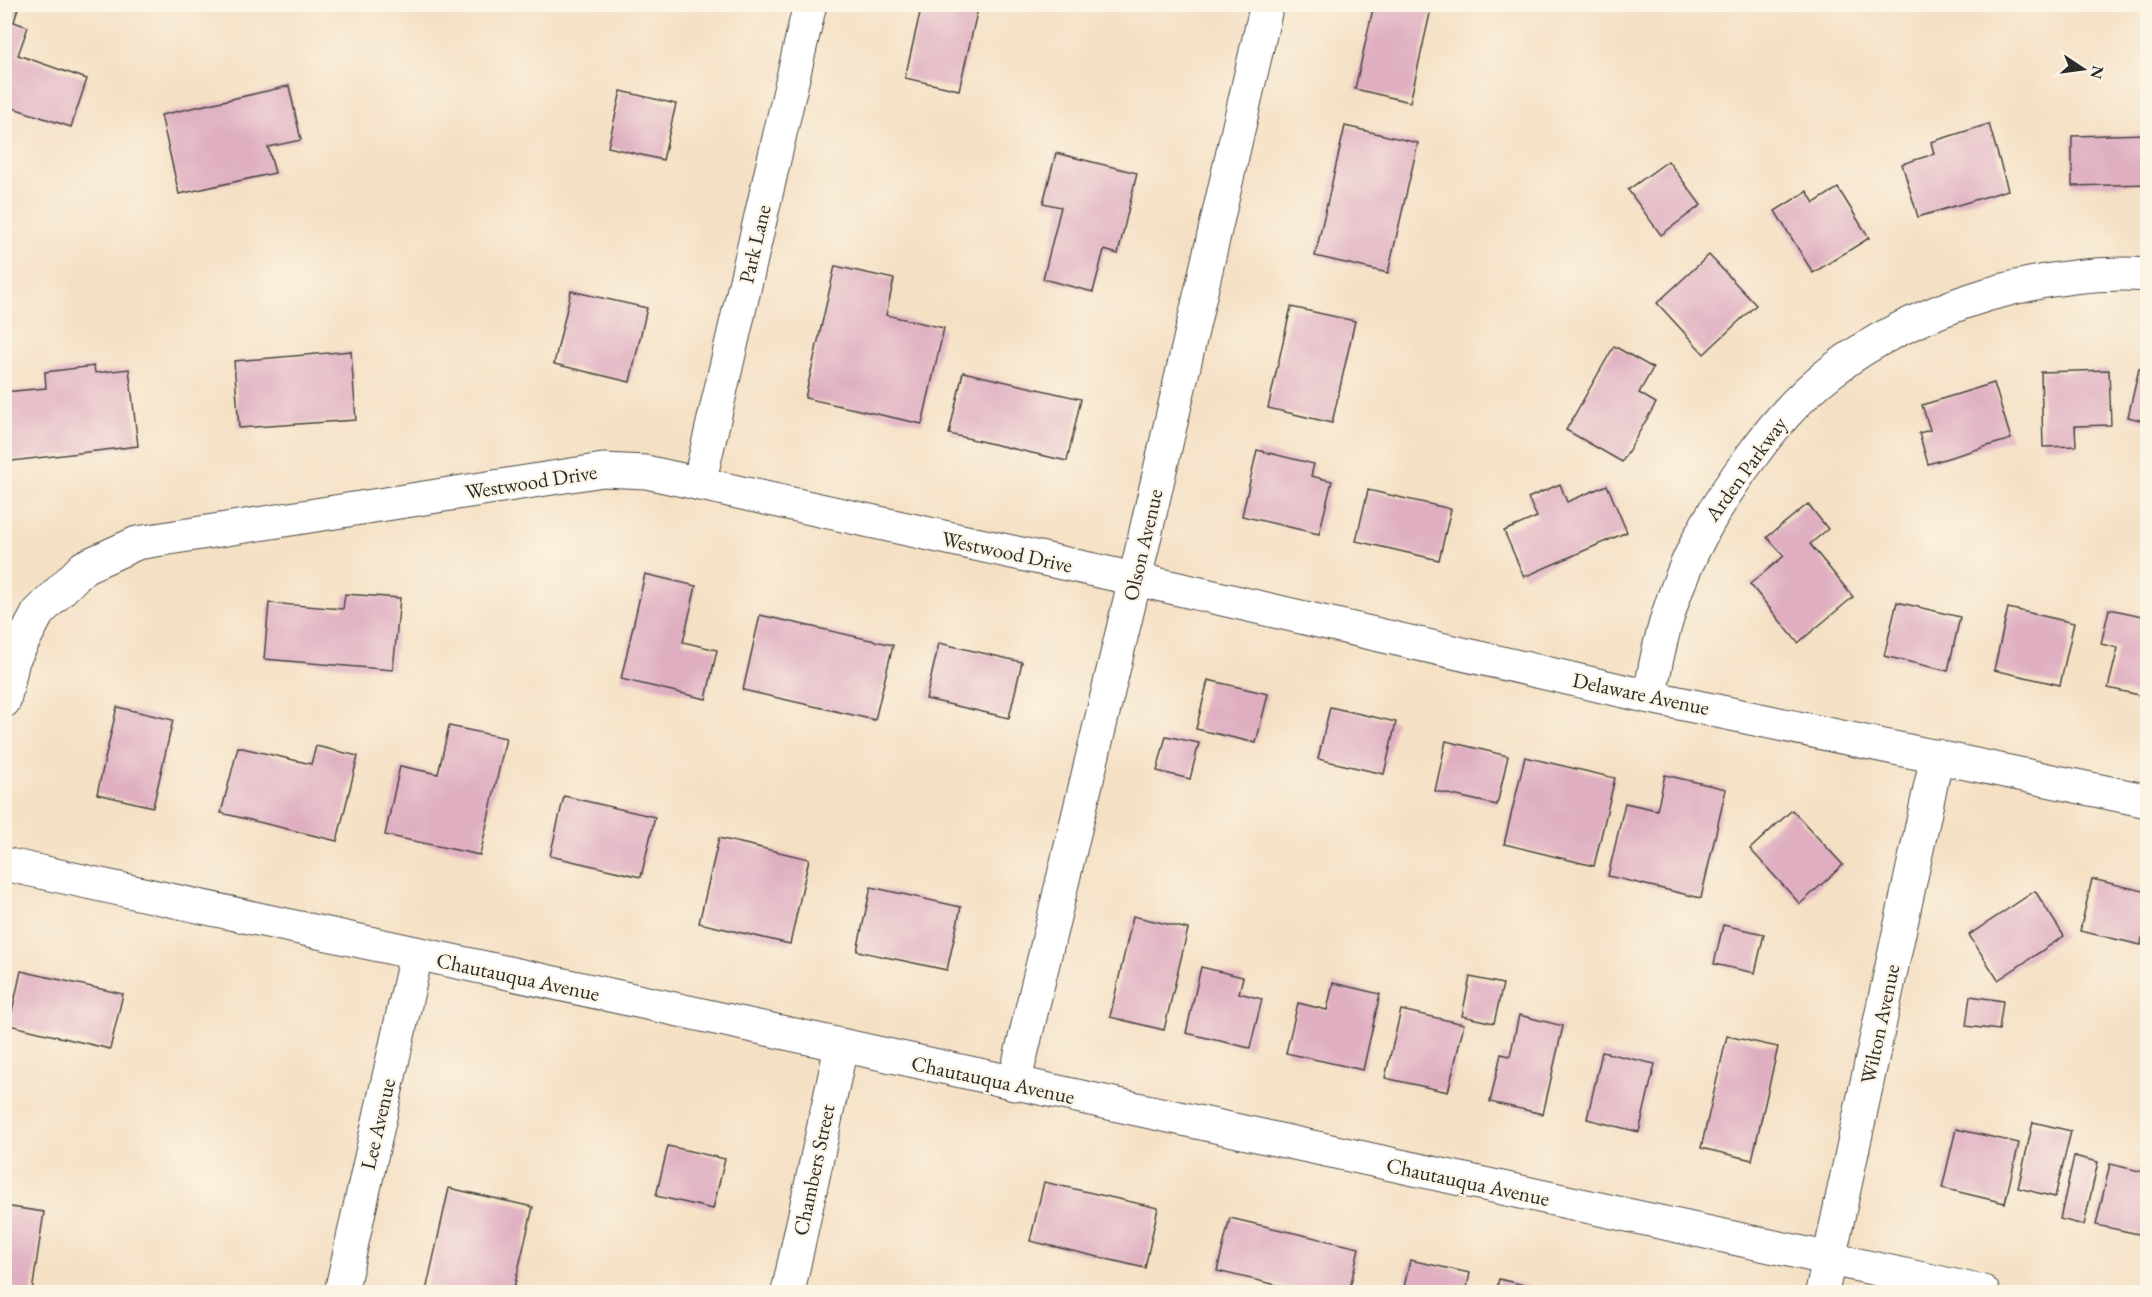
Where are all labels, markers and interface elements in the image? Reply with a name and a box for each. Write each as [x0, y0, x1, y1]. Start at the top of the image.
north arrow [2053, 39, 2113, 99]
text: N [2085, 64, 2109, 81]
street label: Park Lane [732, 202, 777, 286]
street label: Arden Parkway [1698, 410, 1793, 527]
street label: Westwood Drive [463, 458, 599, 505]
street label: Olson Avenue [1117, 486, 1168, 603]
street label: Westwood Drive [939, 524, 1075, 579]
street label: Delaware Avenue [1570, 666, 1712, 721]
street label: Chautauqua Avenue [434, 946, 602, 1007]
street label: Wilton Avenue [1854, 962, 1905, 1086]
street label: Chautauqua Avenue [909, 1049, 1077, 1110]
street label: Lee Avenue [354, 1076, 401, 1172]
street label: Chambers Street [786, 1101, 841, 1238]
street label: Chautauqua Avenue [1384, 1151, 1552, 1212]

